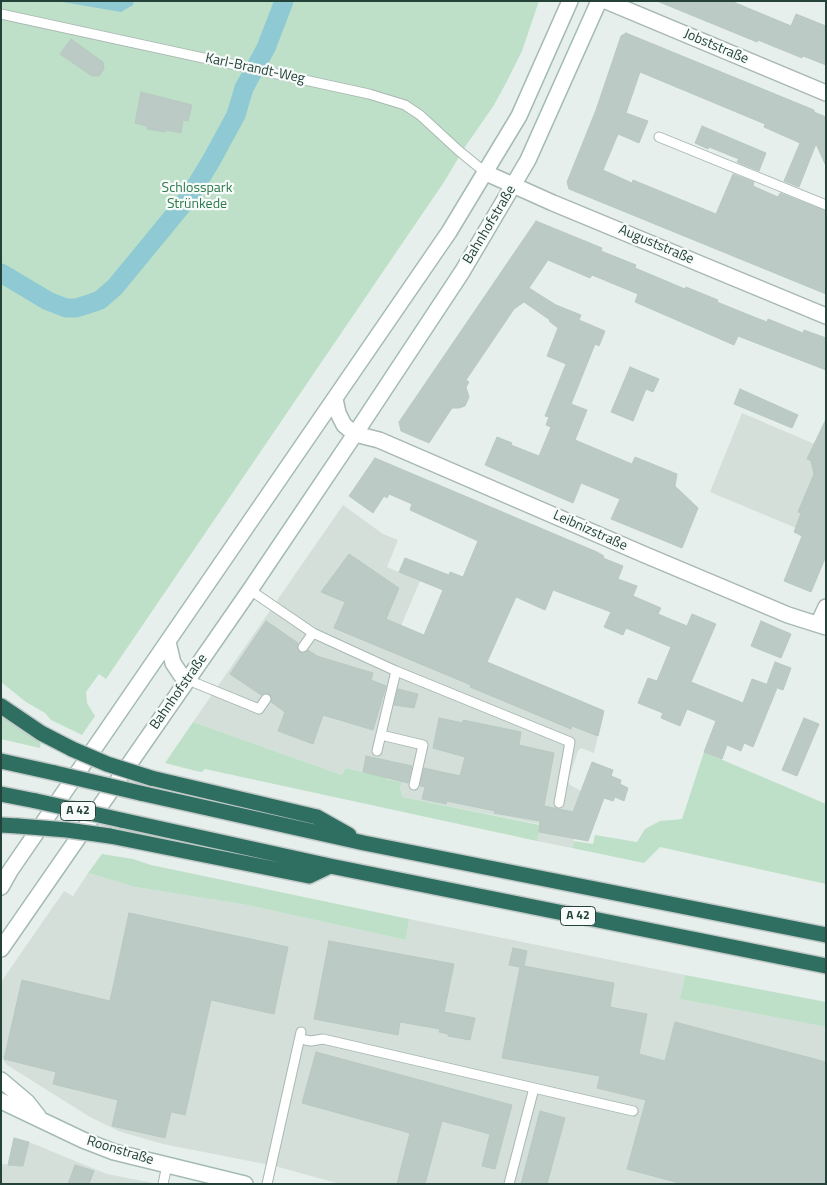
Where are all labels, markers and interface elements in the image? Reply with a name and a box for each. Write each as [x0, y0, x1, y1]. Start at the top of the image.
street label: Jobststraße [681, 26, 751, 68]
street label: Karl-Brandt-Weg [204, 50, 306, 88]
park label: Schlosspark Strünkede [162, 181, 232, 213]
street label: Bahnhofstraße [460, 183, 520, 267]
street label: Auguststraße [616, 222, 696, 268]
street label: Leibnizstraße [550, 507, 630, 555]
street label: Bahnhofstraße [147, 651, 211, 733]
road number: A 42 [60, 801, 96, 820]
road number: A 42 [560, 906, 596, 926]
street label: Roonstraße [84, 1133, 156, 1169]

